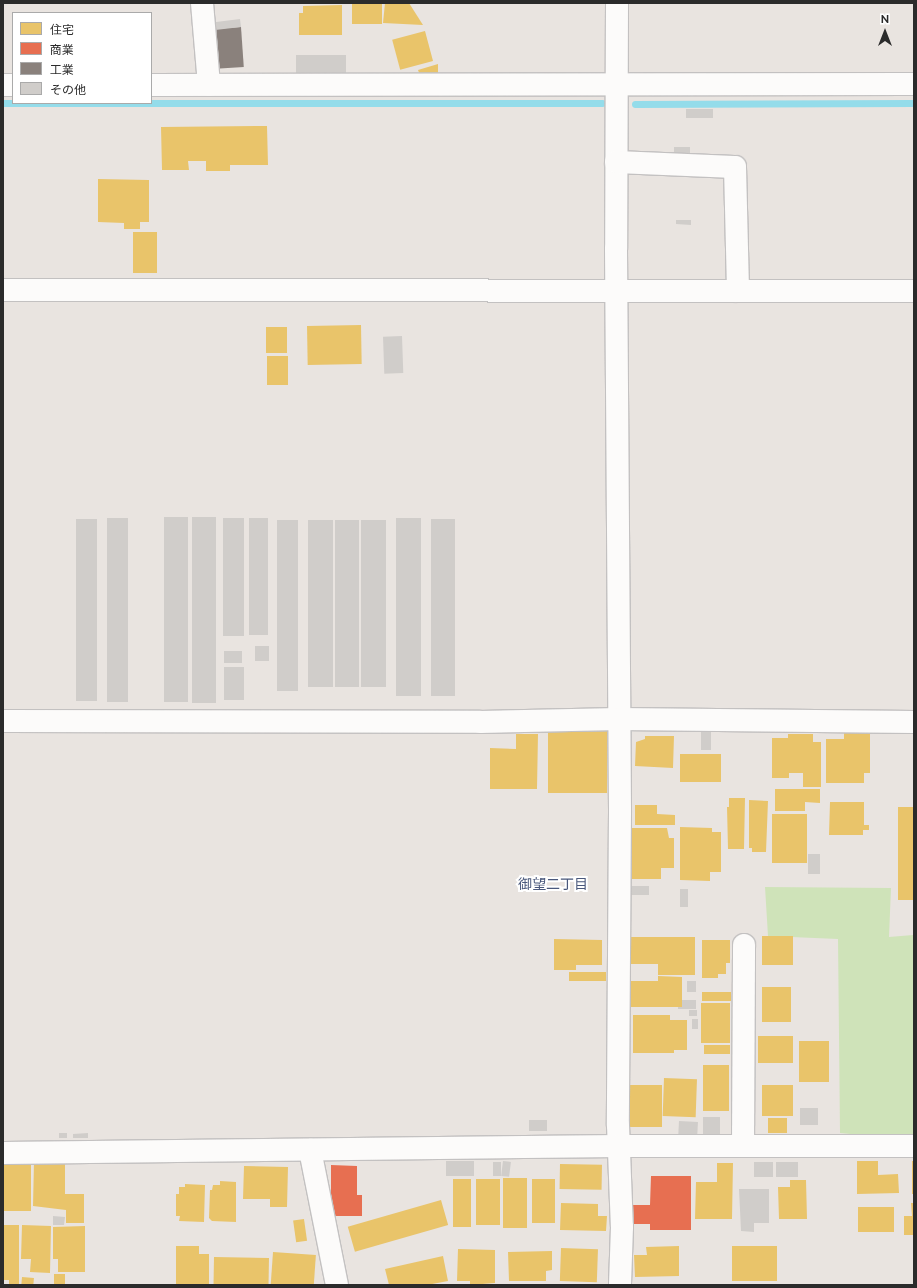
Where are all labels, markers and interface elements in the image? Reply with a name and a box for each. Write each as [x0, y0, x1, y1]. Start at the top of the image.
legend [12, 12, 152, 104]
north arrow [865, 12, 905, 52]
text: N [881, 13, 889, 26]
text: 住宅 [50, 23, 74, 37]
text: 商業 [50, 43, 74, 57]
text: 工業 [50, 63, 74, 77]
text: その他 [50, 83, 86, 97]
district label: 御望二丁目 [518, 876, 588, 892]

